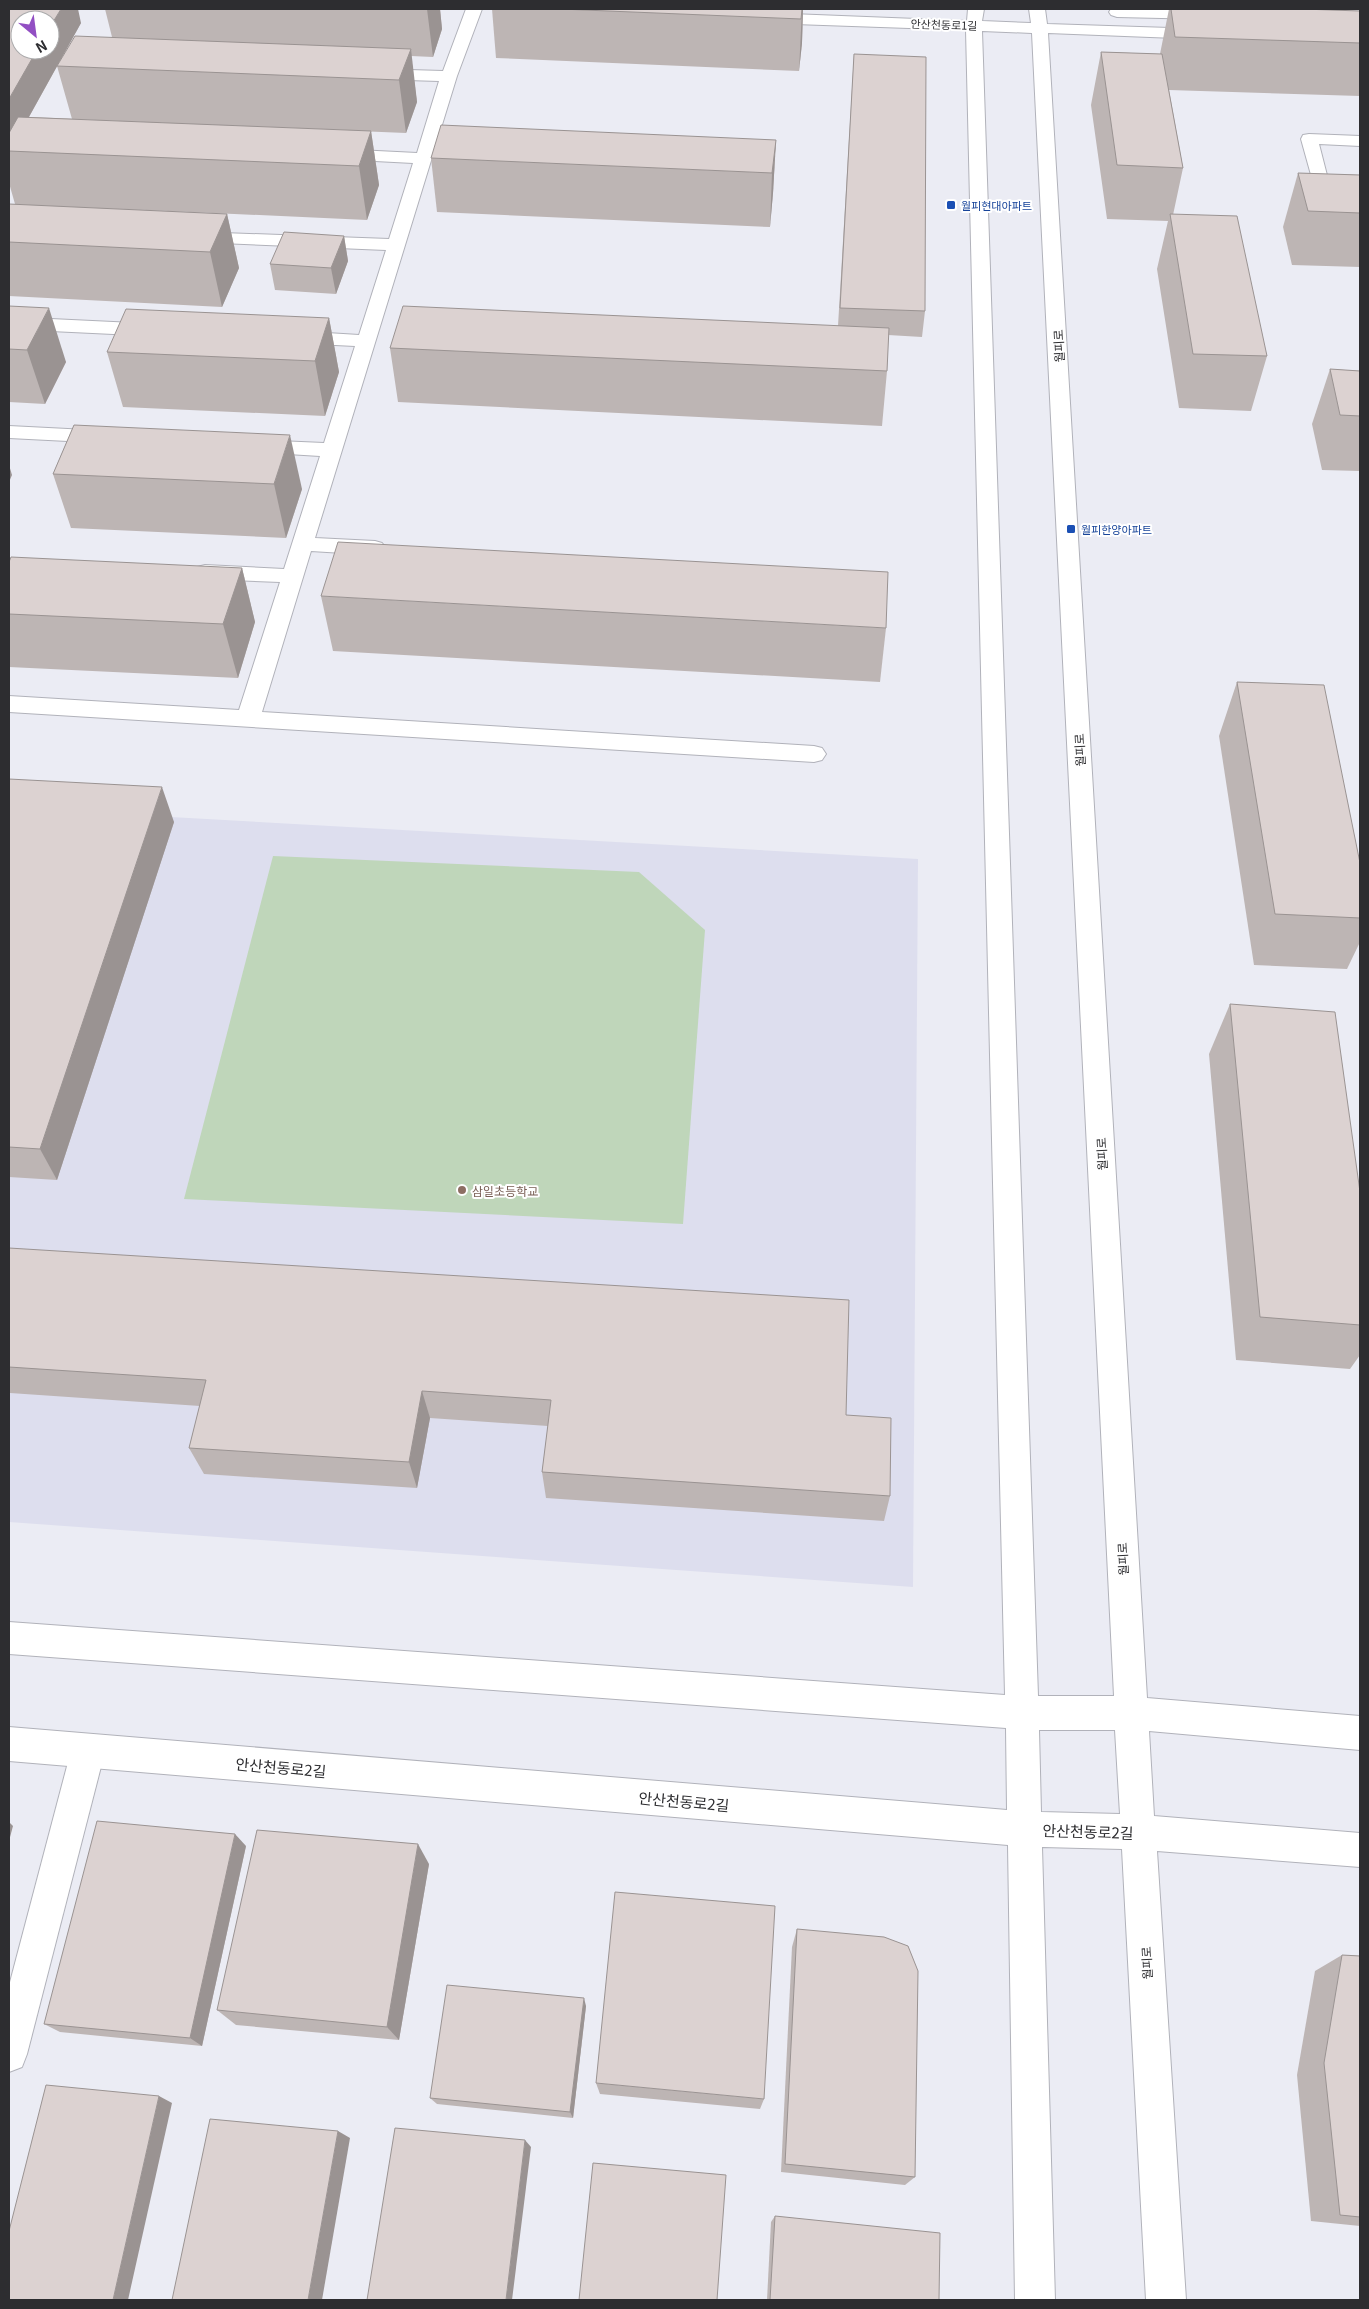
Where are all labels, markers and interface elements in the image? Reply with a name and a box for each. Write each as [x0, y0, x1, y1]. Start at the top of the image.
north arrow [10, 10, 60, 60]
street label: 안산천동로1길 [910, 15, 978, 33]
text: N [32, 36, 51, 59]
place label: 월피현대아파트 [961, 197, 1032, 213]
marker: 월피현대아파트 [945, 199, 957, 211]
street label: 월피로 [1049, 329, 1067, 363]
place label: 월피한양아파트 [1081, 521, 1152, 537]
marker: 월피한양아파트 [1065, 523, 1077, 535]
street label: 월피로 [1070, 733, 1088, 767]
street label: 월피로 [1092, 1137, 1110, 1171]
place label: 삼일초등학교 [472, 1182, 538, 1199]
marker: 삼일초등학교 [456, 1184, 468, 1196]
street label: 월피로 [1113, 1542, 1131, 1576]
street label: 안산천동로2길 [235, 1753, 327, 1781]
street label: 안산천동로2길 [638, 1787, 730, 1815]
street label: 안산천동로2길 [1042, 1819, 1134, 1843]
street label: 월피로 [1137, 1946, 1155, 1980]

